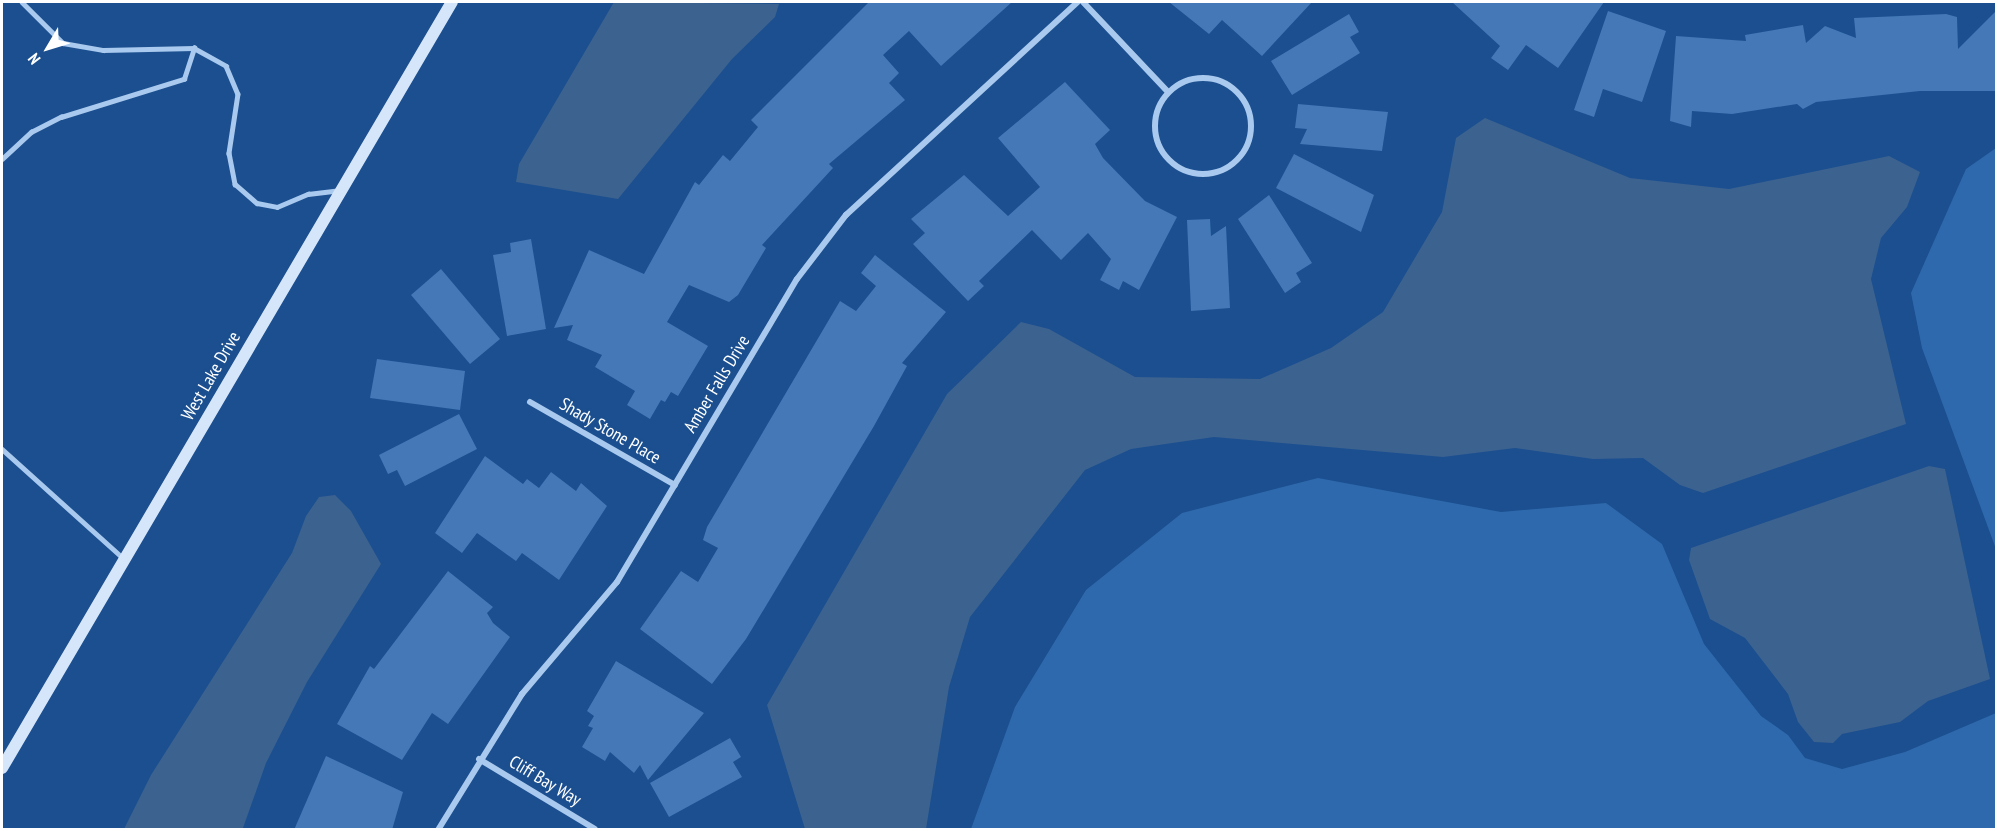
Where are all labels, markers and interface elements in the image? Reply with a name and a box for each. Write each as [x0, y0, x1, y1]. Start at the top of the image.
north arrow [18, 18, 78, 78]
text: N [23, 50, 44, 69]
street label: West Lake Drive [177, 328, 245, 424]
street label: Amber Falls Drive [679, 331, 755, 437]
street label: Shady Stone Place [555, 393, 665, 469]
street label: Cliff Bay Way [505, 751, 585, 811]

